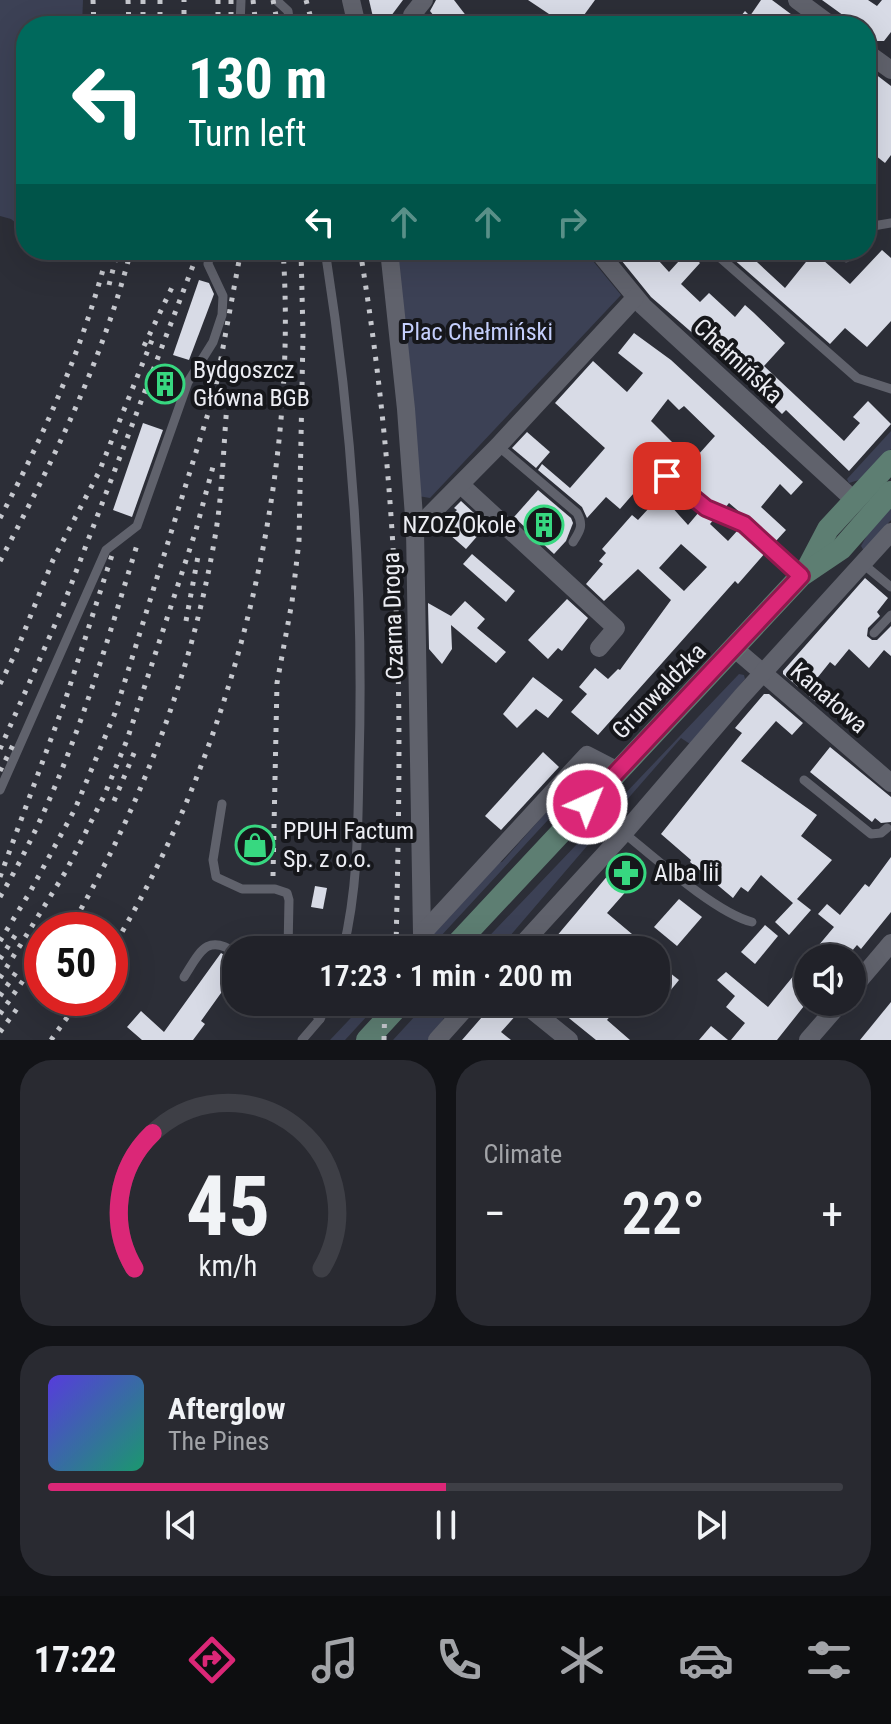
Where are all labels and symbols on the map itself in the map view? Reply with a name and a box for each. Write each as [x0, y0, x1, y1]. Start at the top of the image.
street label: Chełmińska [688, 313, 788, 409]
park label: Plac Chełmiński [401, 318, 553, 346]
place label: Bydgoszcz Główna BGB [193, 356, 310, 412]
building icon: Bydgoszcz Główna BGB [144, 363, 186, 405]
pin [633, 442, 701, 510]
building icon: NZOZ Okole [523, 504, 565, 546]
place label: NZOZ Okole [403, 511, 516, 539]
street label: Czarna Droga [377, 552, 409, 680]
street label: Grunwaldzka [607, 637, 711, 745]
street label: Kanałowa [785, 657, 873, 739]
position arrow [545, 762, 629, 846]
place label: PPUH Factum Sp. z o.o. [283, 817, 414, 873]
shop icon: PPUH Factum Sp. z o.o. [234, 824, 276, 866]
pharmacy icon: Alba Iii [605, 852, 647, 894]
place label: Alba Iii [654, 859, 719, 887]
speed limit sign: 50 [24, 912, 128, 1016]

